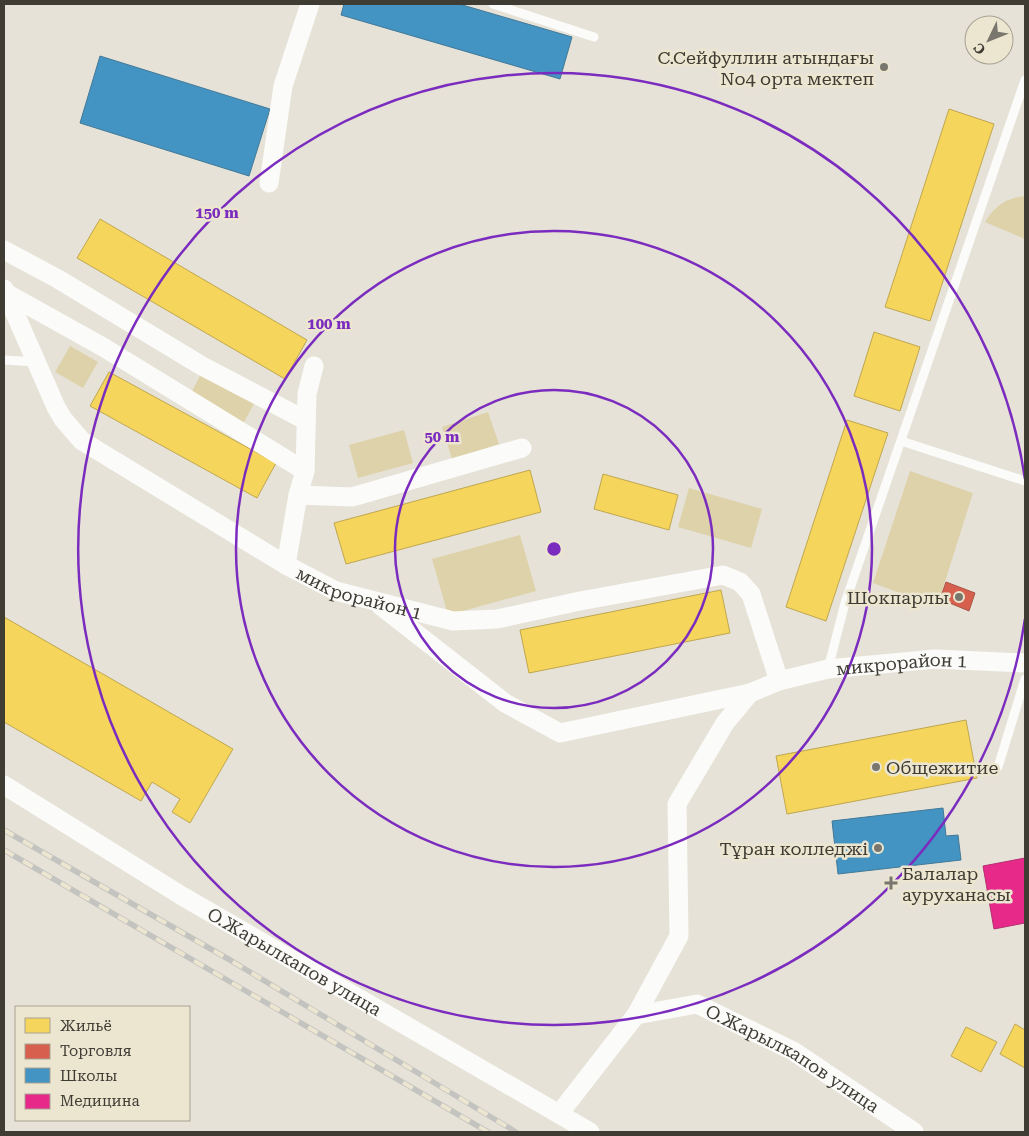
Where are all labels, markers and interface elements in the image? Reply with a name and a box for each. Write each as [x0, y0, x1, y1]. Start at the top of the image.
north arrow [964, 15, 1014, 65]
text: С [970, 40, 989, 58]
place label: С.Сейфуллин атындағы No4 орта мектеп [657, 47, 874, 89]
marker: С.Сейфуллин атындағы No4 орта мектеп [878, 61, 890, 73]
text: 150 m [195, 204, 239, 222]
text: 100 m [307, 315, 351, 333]
text: 50 m [424, 428, 460, 446]
centre of rings [545, 540, 563, 558]
street label: микрорайон 1 [293, 562, 424, 623]
place label: Шокпарлы [847, 587, 949, 608]
marker: Шокпарлы [953, 591, 965, 603]
street label: микрорайон 1 [835, 648, 968, 679]
place label: Общежитие [886, 757, 998, 778]
marker: Общежитие [870, 761, 882, 773]
place label: Тұран колледжі [719, 838, 868, 859]
marker: Тұран колледжі [872, 842, 884, 854]
place label: Балалар ауруханасы [902, 863, 1011, 905]
marker: Балалар ауруханасы [884, 876, 898, 890]
street label: О.Жарылкапов улица [204, 903, 386, 1020]
street label: О.Жарылкапов улица [703, 1000, 884, 1117]
legend [15, 1006, 190, 1121]
text: Жильё [60, 1017, 112, 1035]
text: Торговля [60, 1042, 131, 1060]
text: Школы [60, 1067, 117, 1085]
text: Медицина [60, 1092, 140, 1110]

